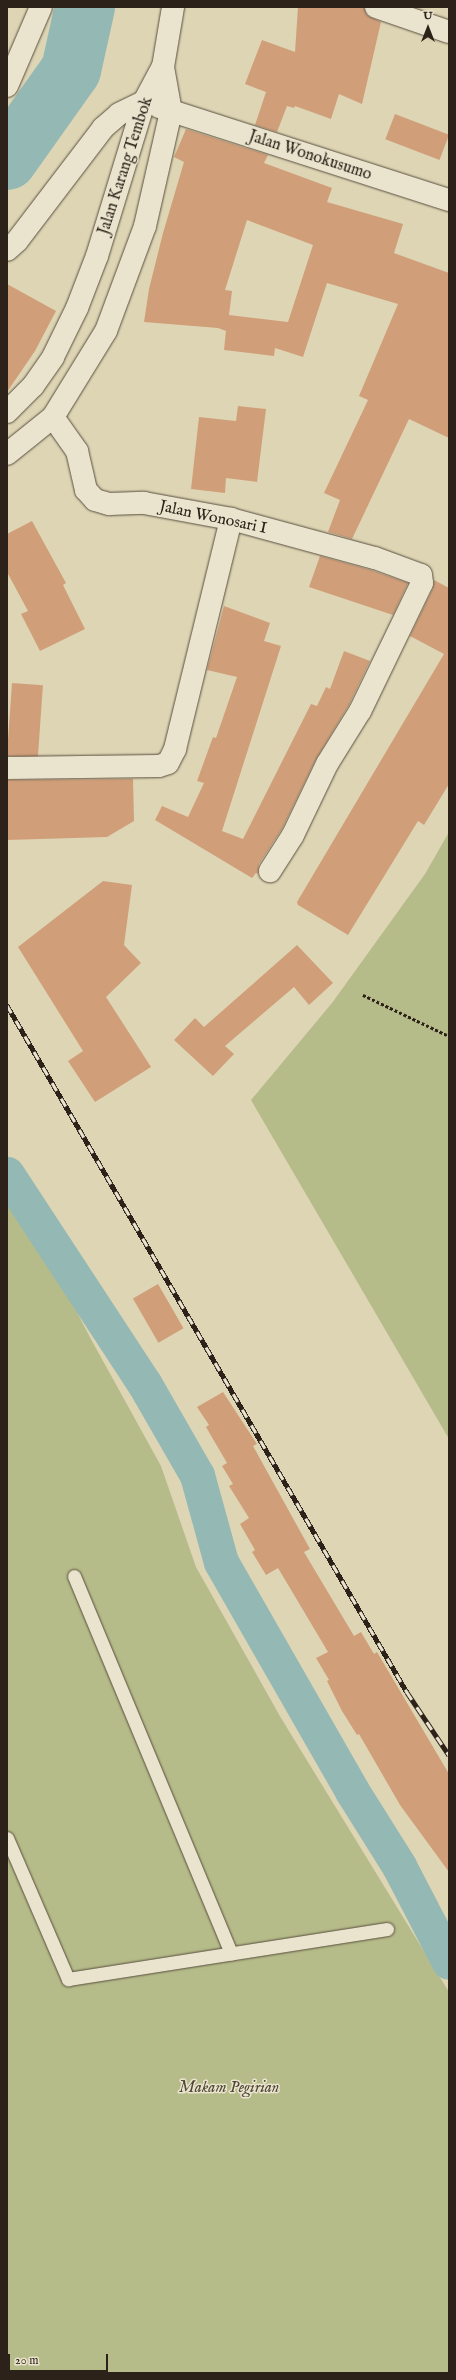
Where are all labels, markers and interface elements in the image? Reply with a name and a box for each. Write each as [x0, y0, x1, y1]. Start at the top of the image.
north arrow [408, 8, 448, 48]
text: U [423, 9, 433, 23]
street label: Jalan Karang Tembok [95, 95, 157, 237]
street label: Jalan Wonokusumo [246, 127, 374, 185]
street label: Jalan Wonosari I [157, 497, 269, 539]
park label: Makam Pegirian [179, 2078, 279, 2098]
scale bar [10, 2346, 110, 2372]
text: 20 m [15, 2353, 38, 2368]

